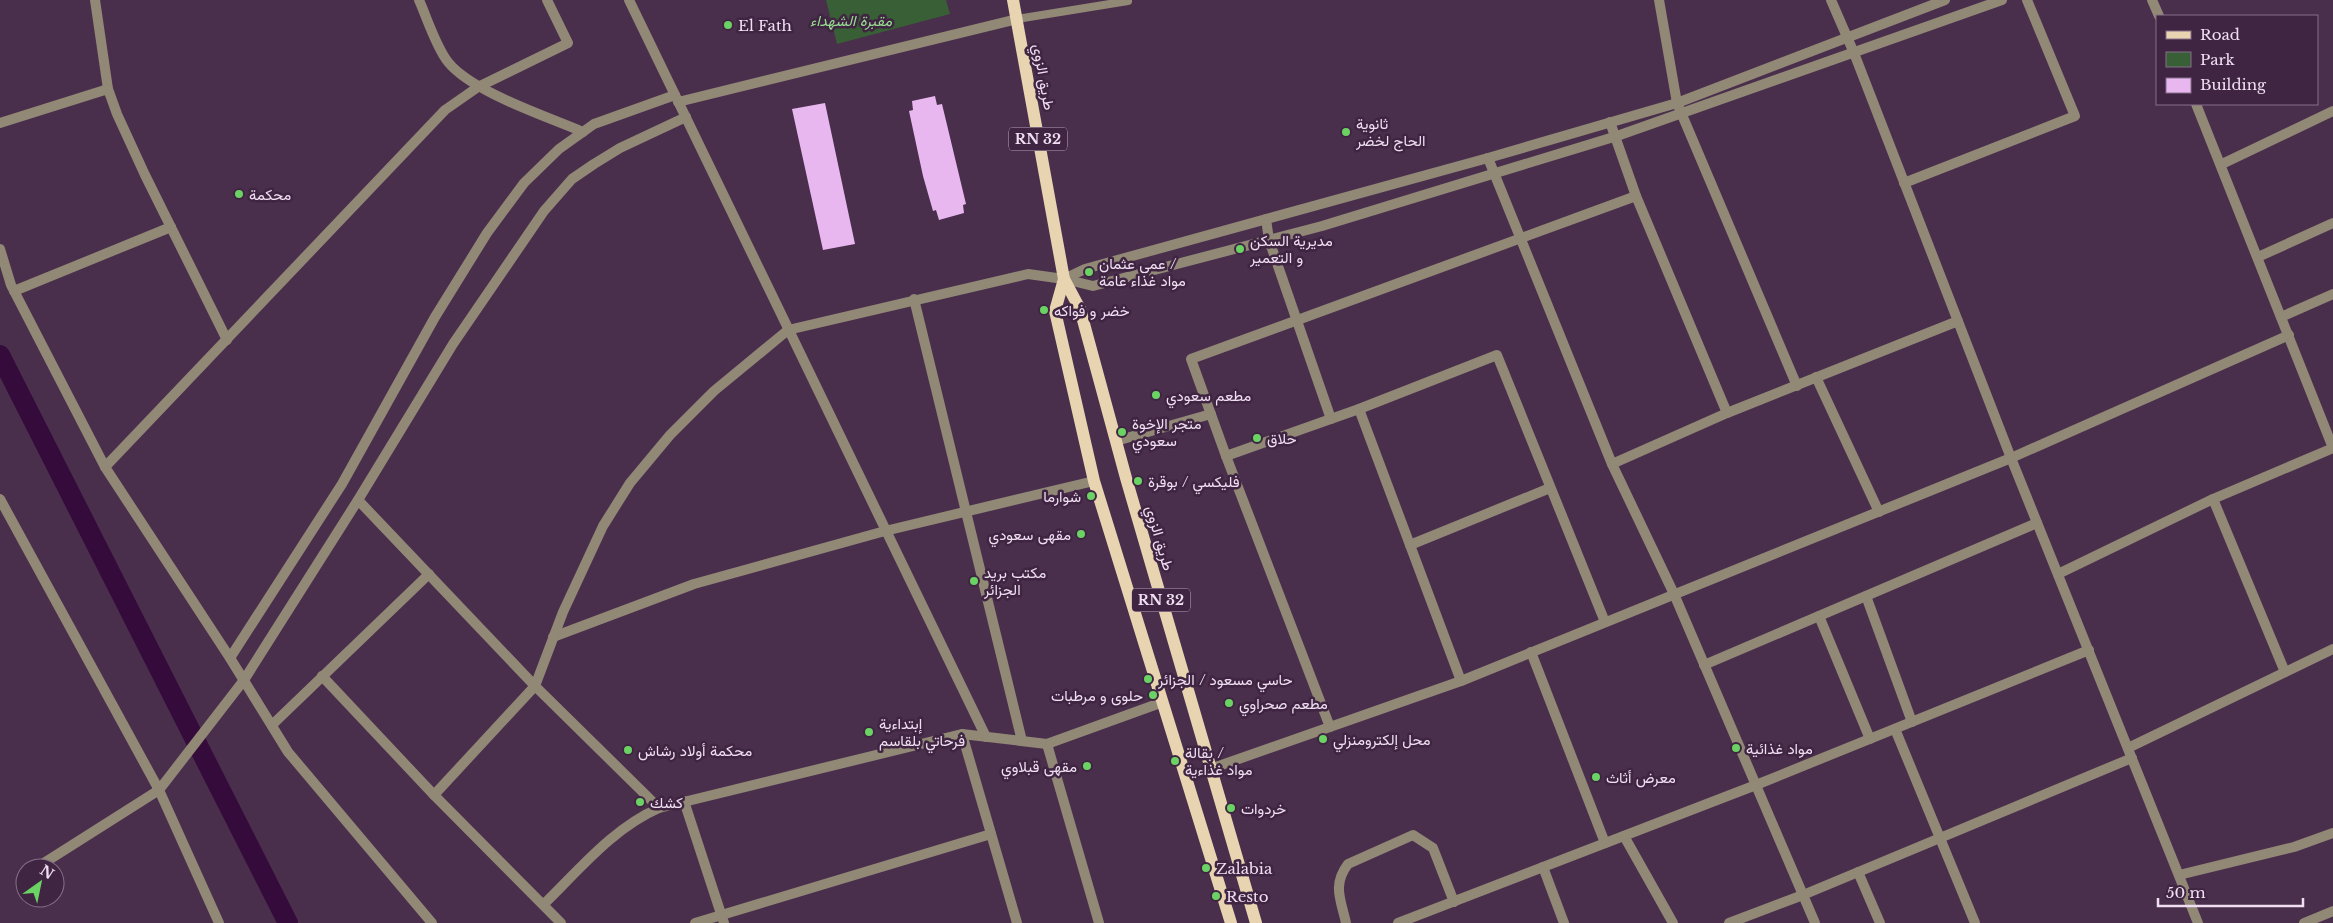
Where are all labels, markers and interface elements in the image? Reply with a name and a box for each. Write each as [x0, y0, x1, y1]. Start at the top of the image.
park label: مقبرة الشهداء [810, 11, 893, 30]
legend [2156, 15, 2318, 105]
place label: El Fath [738, 16, 792, 35]
marker: El Fath [722, 19, 734, 31]
text: Road [2200, 25, 2240, 44]
street label: طريق الزوي [1025, 42, 1059, 112]
text: Park [2200, 50, 2236, 69]
text: Building [2200, 75, 2267, 94]
place label: ثانوية الحاج لخضر [1355, 114, 1426, 152]
marker: ثانوية الحاج لخضر [1340, 126, 1352, 138]
road number: RN 32 [1009, 128, 1067, 150]
place label: محكمة [249, 185, 291, 204]
marker: محكمة [233, 188, 245, 200]
place label: مديرية السكن و التعمير [1249, 231, 1333, 267]
marker: مديرية السكن و التعمير [1234, 243, 1246, 255]
place label: عمي عثمان / مواد غذاء عامة [1099, 254, 1186, 290]
marker: عمي عثمان / مواد غذاء عامة [1083, 266, 1095, 278]
place label: خضر و فواكه [1054, 301, 1129, 320]
marker: خضر و فواكه [1038, 304, 1050, 316]
place label: مطعم سعودي [1166, 386, 1251, 409]
marker: مطعم سعودي [1150, 389, 1162, 401]
place label: متجر الإخوة سعودي [1132, 414, 1201, 454]
marker: متجر الإخوة سعودي [1116, 426, 1128, 438]
place label: حلاق [1267, 429, 1296, 448]
marker: حلاق [1251, 432, 1263, 444]
place label: فليكسي / بوقرة [1148, 472, 1240, 495]
marker: فليكسي / بوقرة [1132, 475, 1144, 487]
place label: شوارما [1043, 487, 1081, 506]
marker: شوارما [1085, 490, 1097, 502]
street label: طريق الزوي [1138, 503, 1178, 574]
place label: مقهى سعودي [989, 525, 1071, 548]
marker: مقهى سعودي [1075, 528, 1087, 540]
place label: مكتب بريد الجزائر [983, 563, 1046, 599]
marker: مكتب بريد الجزائر [968, 575, 980, 587]
road number: RN 32 [1132, 588, 1190, 612]
place label: حاسي مسعود / الجزائر [1157, 670, 1293, 693]
marker: حاسي مسعود / الجزائر [1142, 673, 1154, 685]
place label: حلوى و مرطبات [1051, 686, 1143, 706]
marker: حلوى و مرطبات [1147, 689, 1159, 701]
place label: مطعم صحراوي [1239, 694, 1328, 717]
marker: مطعم صحراوي [1223, 697, 1235, 709]
place label: إبتداءية فرحاتي بلقاسم [879, 714, 965, 754]
marker: إبتداءية فرحاتي بلقاسم [863, 726, 875, 738]
place label: محل إلكترومنزلي [1333, 730, 1431, 753]
marker: محل إلكترومنزلي [1317, 733, 1329, 745]
place label: مواد غذائية [1746, 739, 1813, 758]
place label: محكمة أولاد رشاش [638, 741, 752, 761]
marker: مواد غذائية [1730, 742, 1742, 754]
place label: بقالة / مواد غذاءية [1185, 743, 1252, 779]
marker: محكمة أولاد رشاش [622, 744, 634, 756]
marker: بقالة / مواد غذاءية [1169, 755, 1181, 767]
place label: مقهى قبلاوي [1001, 757, 1077, 780]
marker: مقهى قبلاوي [1081, 760, 1093, 772]
place label: معرض أثاث [1606, 768, 1676, 788]
marker: معرض أثاث [1590, 771, 1602, 783]
place label: كشك [650, 793, 683, 812]
marker: كشك [634, 796, 646, 808]
place label: خردوات [1241, 799, 1286, 818]
marker: خردوات [1225, 802, 1237, 814]
north arrow [15, 858, 65, 908]
place label: Zalabia [1216, 859, 1273, 878]
text: N [37, 861, 58, 883]
marker: Zalabia [1200, 862, 1212, 874]
scale bar [2158, 876, 2303, 908]
text: 50 m [2166, 883, 2206, 902]
place label: Resto [1226, 887, 1269, 906]
marker: Resto [1210, 890, 1222, 902]

